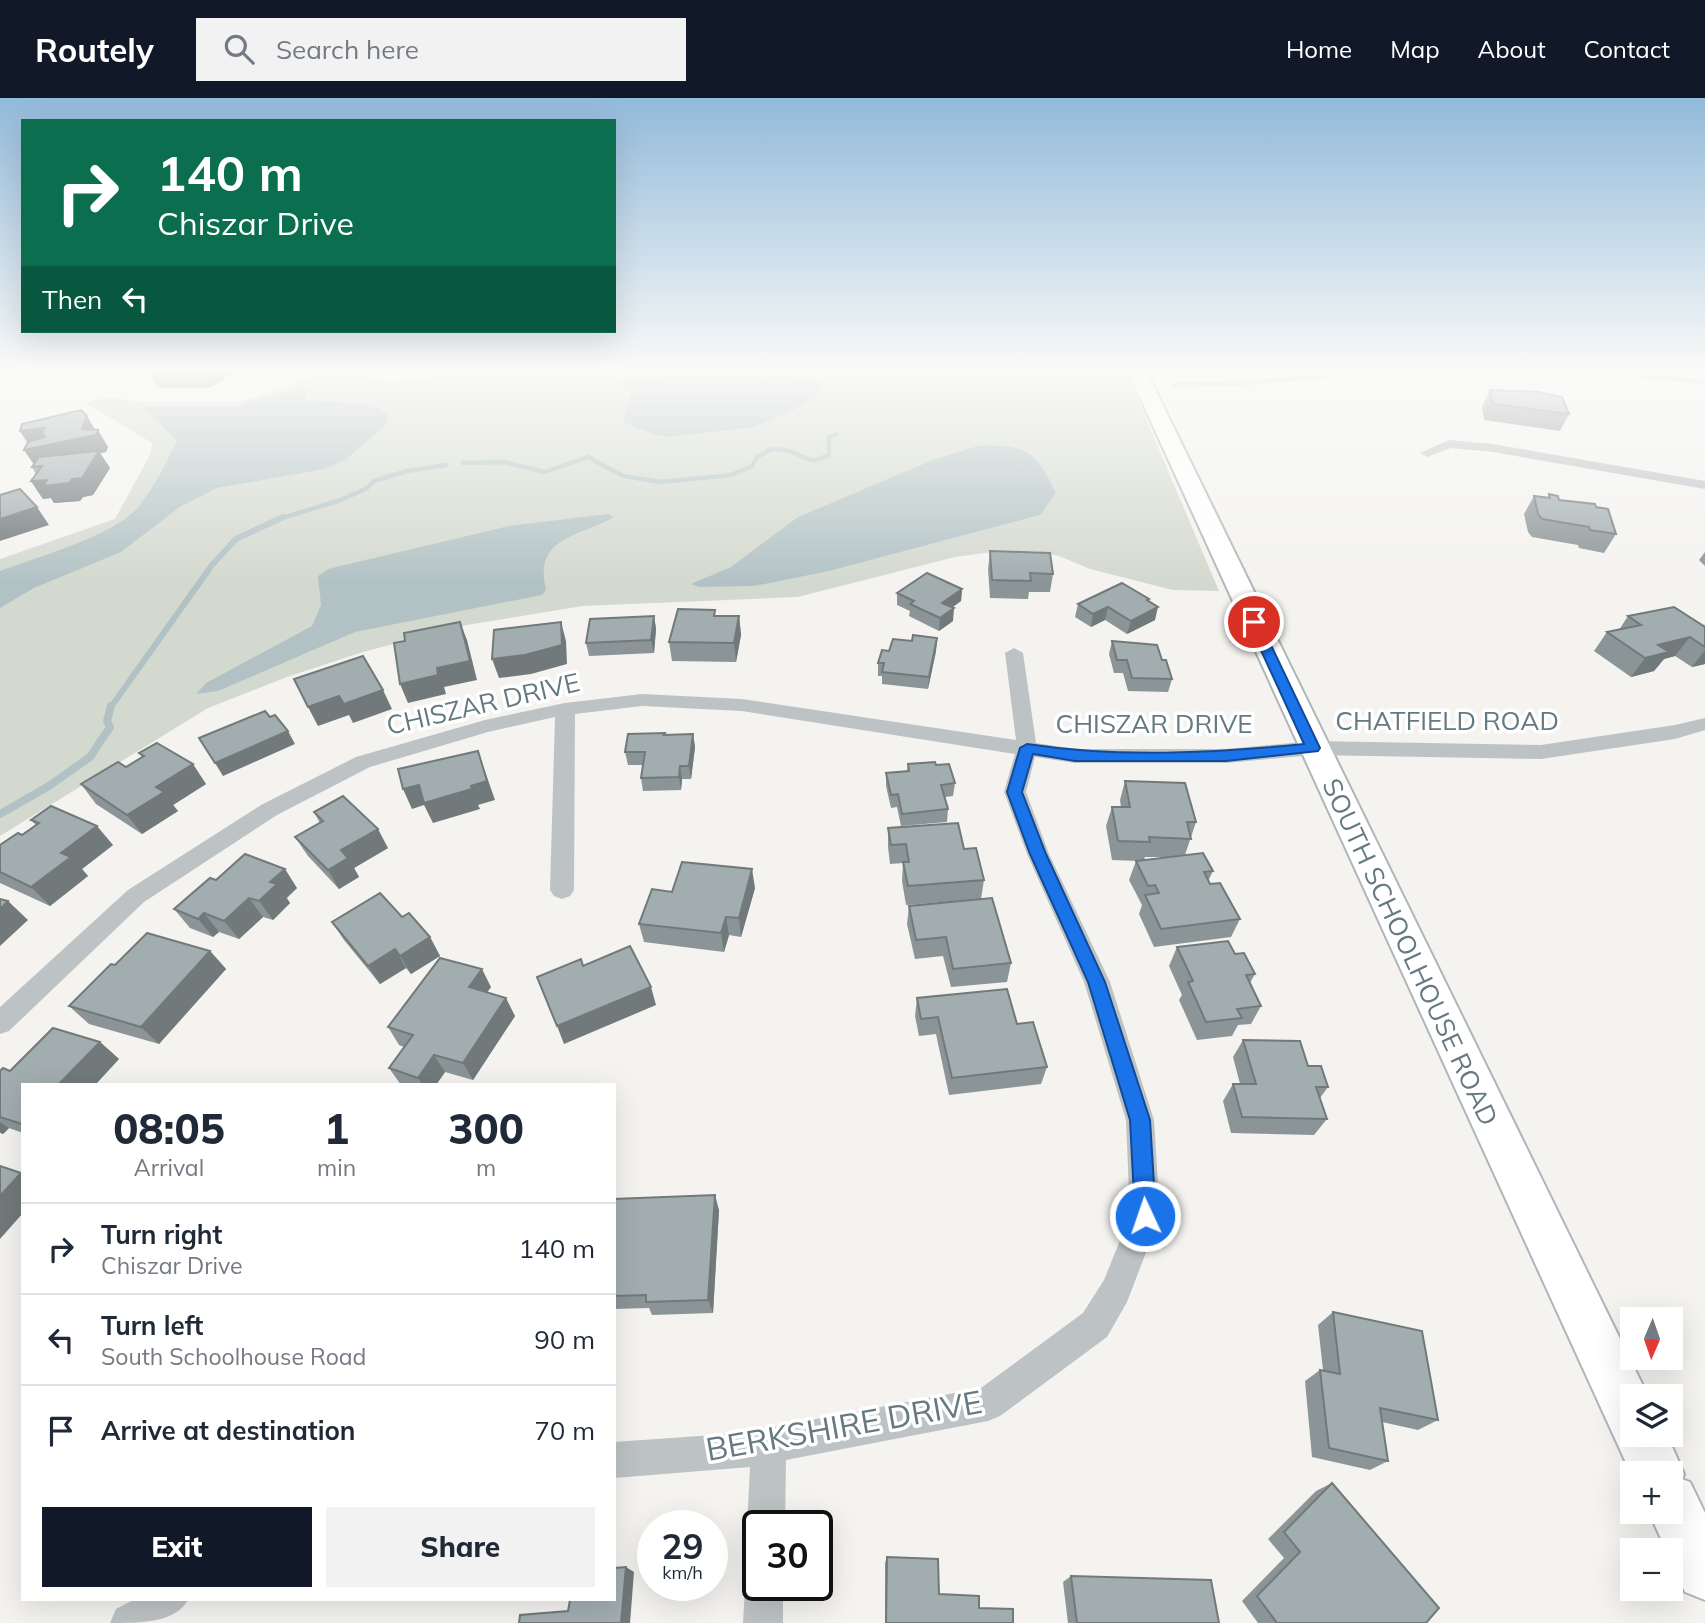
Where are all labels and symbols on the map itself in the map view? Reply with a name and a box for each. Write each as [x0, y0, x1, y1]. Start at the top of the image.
pin [1224, 592, 1284, 652]
street label: CHISZAR DRIVE [383, 665, 583, 742]
street label: CHATFIELD ROAD [1335, 704, 1559, 737]
street label: CHISZAR DRIVE [1055, 707, 1253, 740]
street label: SOUTH SCHOOLHOUSE ROAD [1315, 773, 1506, 1131]
position arrow [1108, 1179, 1182, 1253]
north arrow [1620, 1307, 1684, 1370]
street label: BERKSHIRE DRIVE [703, 1381, 985, 1469]
speed limit sign: 30 [742, 1510, 833, 1601]

